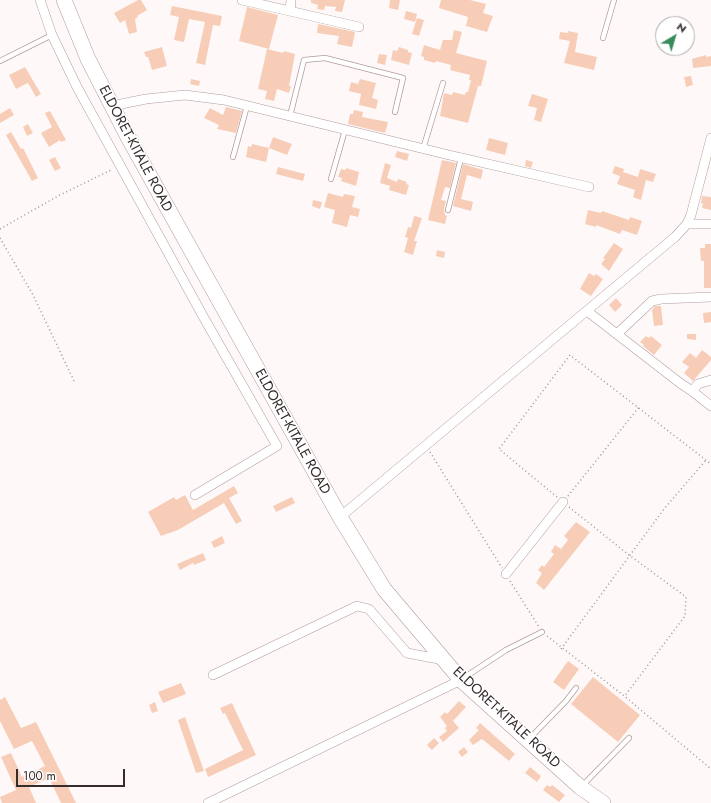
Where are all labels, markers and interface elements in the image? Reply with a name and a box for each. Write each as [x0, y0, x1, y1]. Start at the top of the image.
north arrow [655, 16, 695, 56]
text: N [673, 18, 690, 36]
street label: ELDORET-KITALE ROAD [95, 83, 175, 215]
street label: ELDORET-KITALE ROAD [251, 366, 333, 498]
street label: ELDORET-KITALE ROAD [449, 664, 563, 772]
scale bar [18, 761, 127, 787]
text: 100 m [23, 767, 56, 785]

